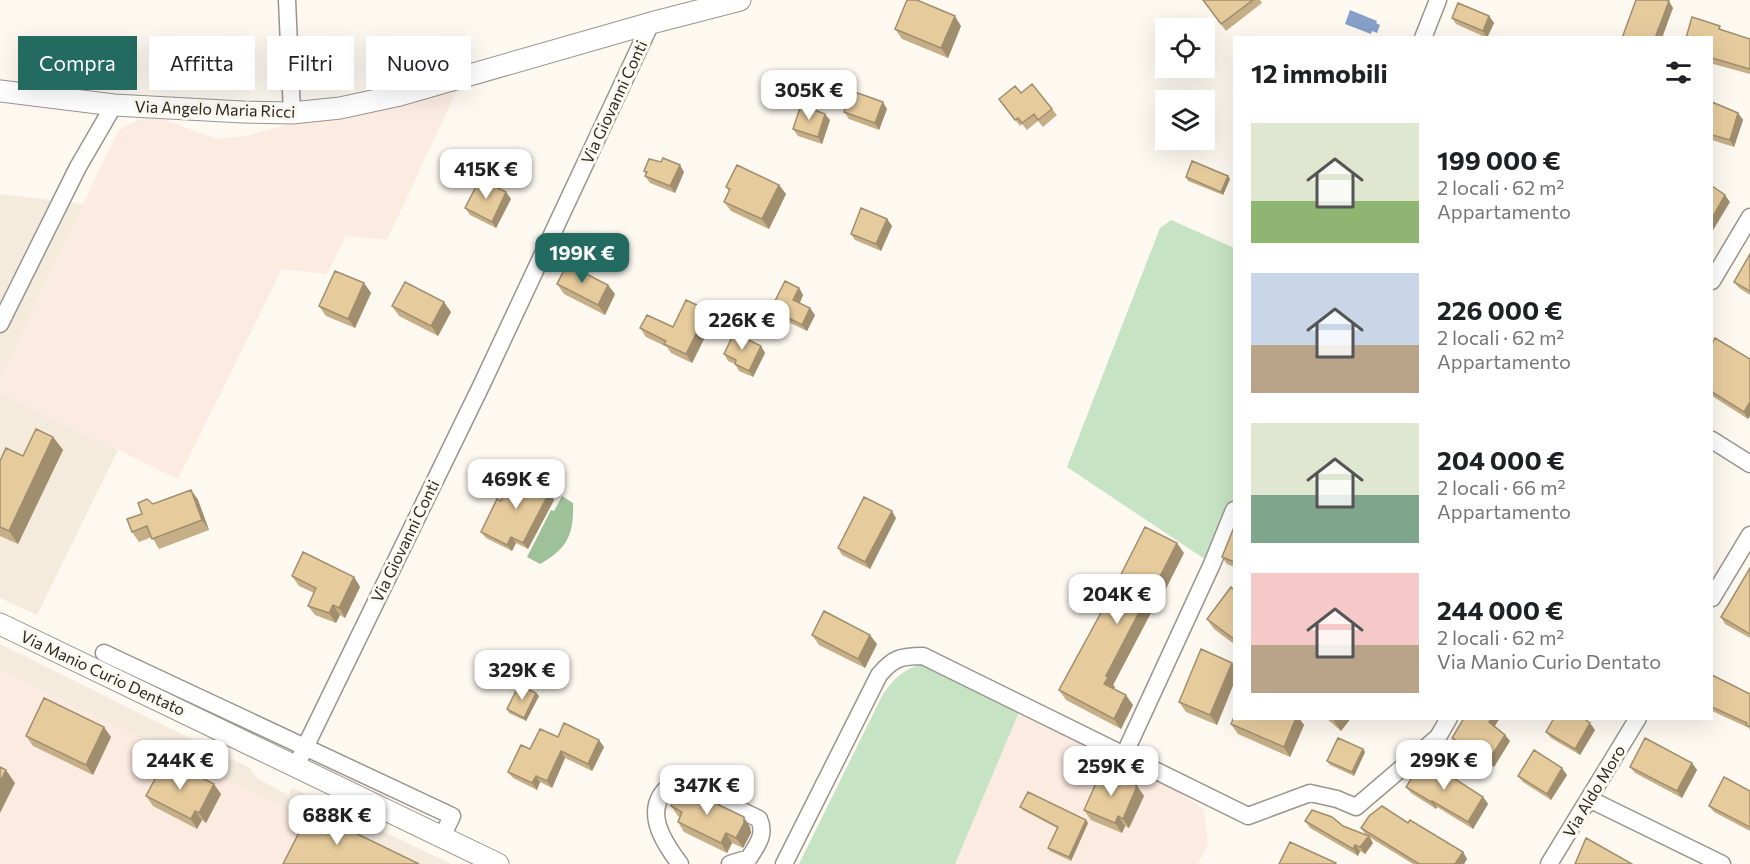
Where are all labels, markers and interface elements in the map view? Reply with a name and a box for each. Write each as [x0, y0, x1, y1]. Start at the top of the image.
map controls [1155, 18, 1215, 150]
button: locate [1155, 18, 1215, 78]
chip: Compra [18, 36, 137, 90]
chip: Affitta [149, 36, 255, 90]
chip: Filtri [267, 36, 354, 90]
chip: Nuovo [366, 36, 471, 90]
street label: Via Giovanni Conti [577, 37, 650, 166]
icon: filters [1662, 56, 1695, 89]
text: 12 immobili [1251, 57, 1388, 88]
pin: 305K € [760, 70, 858, 121]
text: 305K € [775, 77, 843, 101]
button: layers [1155, 90, 1215, 150]
street label: Via Angelo Maria Ricci [134, 96, 296, 121]
text: 199 000 € [1437, 144, 1561, 175]
icon: home [1299, 147, 1371, 219]
pin: 415K € [437, 149, 535, 200]
text: 415K € [454, 156, 518, 180]
text: 2 locali · 62 m² [1437, 175, 1564, 199]
text: Appartamento [1437, 199, 1571, 223]
pin: 199K € [533, 233, 631, 284]
text: 199K € [549, 240, 615, 264]
text: 226 000 € [1437, 294, 1563, 325]
icon: home [1299, 297, 1371, 369]
pin: 226K € [693, 300, 791, 351]
text: 226K € [709, 307, 775, 331]
text: 2 locali · 62 m² [1437, 325, 1564, 349]
text: Appartamento [1437, 349, 1571, 373]
text: 204 000 € [1437, 444, 1565, 475]
icon: home [1299, 447, 1371, 519]
pin: 469K € [467, 459, 565, 510]
text: 469K € [482, 466, 550, 490]
text: 2 locali · 66 m² [1437, 475, 1566, 499]
street label: Via Giovanni Conti [367, 476, 442, 605]
text: Appartamento [1437, 499, 1571, 523]
pin: 204K € [1068, 574, 1166, 625]
text: 204K € [1083, 581, 1151, 605]
text: 244 000 € [1437, 594, 1563, 625]
icon: home [1299, 597, 1371, 669]
text: 2 locali · 62 m² [1437, 625, 1564, 649]
street label: Via Manio Curio Dentato [18, 626, 188, 719]
text: Via Manio Curio Dentato [1437, 649, 1661, 673]
pin: 329K € [473, 650, 571, 701]
text: 329K € [489, 657, 556, 681]
pin: 244K € [131, 740, 229, 791]
pin: 299K € [1395, 740, 1493, 791]
street label: Via Aldo Moro [1559, 741, 1629, 840]
pin: 259K € [1062, 746, 1160, 797]
text: 244K € [146, 747, 214, 771]
text: 299K € [1410, 747, 1478, 771]
text: 259K € [1077, 753, 1145, 777]
pin: 347K € [658, 765, 756, 816]
text: 347K € [674, 772, 740, 796]
pin: 688K € [288, 795, 386, 846]
text: 688K € [303, 802, 371, 826]

